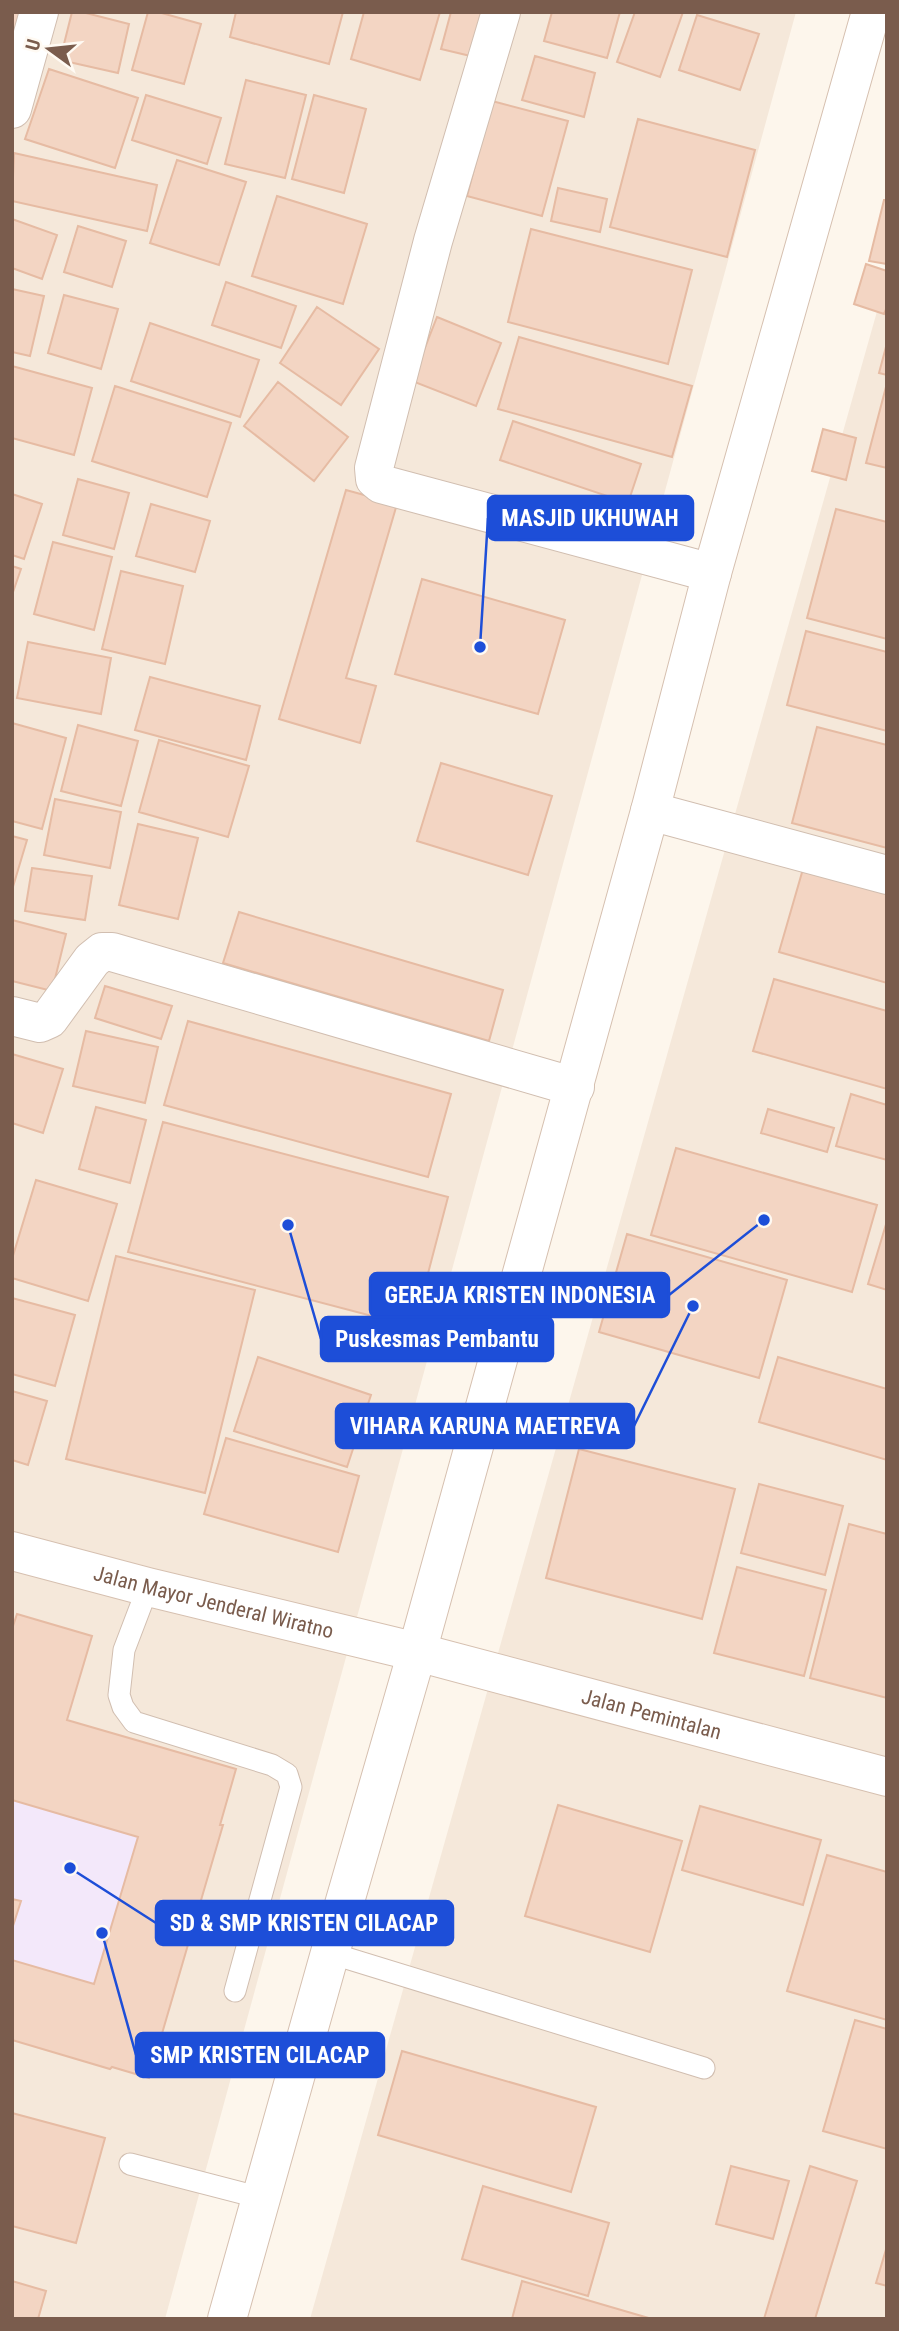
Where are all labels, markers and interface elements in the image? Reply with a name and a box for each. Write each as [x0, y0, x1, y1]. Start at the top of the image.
north arrow [14, 14, 84, 84]
text: U [21, 37, 46, 53]
callout: MASJID UKHUWAH [488, 496, 693, 540]
text: MASJID UKHUWAH [501, 505, 679, 532]
callout: GEREJA KRISTEN INDONESIA [370, 1273, 669, 1317]
text: GEREJA KRISTEN INDONESIA [384, 1282, 656, 1309]
callout: Puskesmas Pembantu [321, 1317, 553, 1361]
text: Puskesmas Pembantu [335, 1326, 539, 1353]
callout: VIHARA KARUNA MAETREVA [336, 1404, 634, 1448]
text: VIHARA KARUNA MAETREVA [350, 1413, 621, 1440]
street label: Jalan Mayor Jenderal Wiratno [91, 1561, 336, 1643]
street label: Jalan Pemintalan [579, 1684, 724, 1744]
callout: SD & SMP KRISTEN CILACAP [156, 1901, 453, 1945]
text: SD & SMP KRISTEN CILACAP [170, 1910, 438, 1937]
callout: SMP KRISTEN CILACAP [136, 2033, 384, 2077]
text: SMP KRISTEN CILACAP [150, 2042, 370, 2069]

